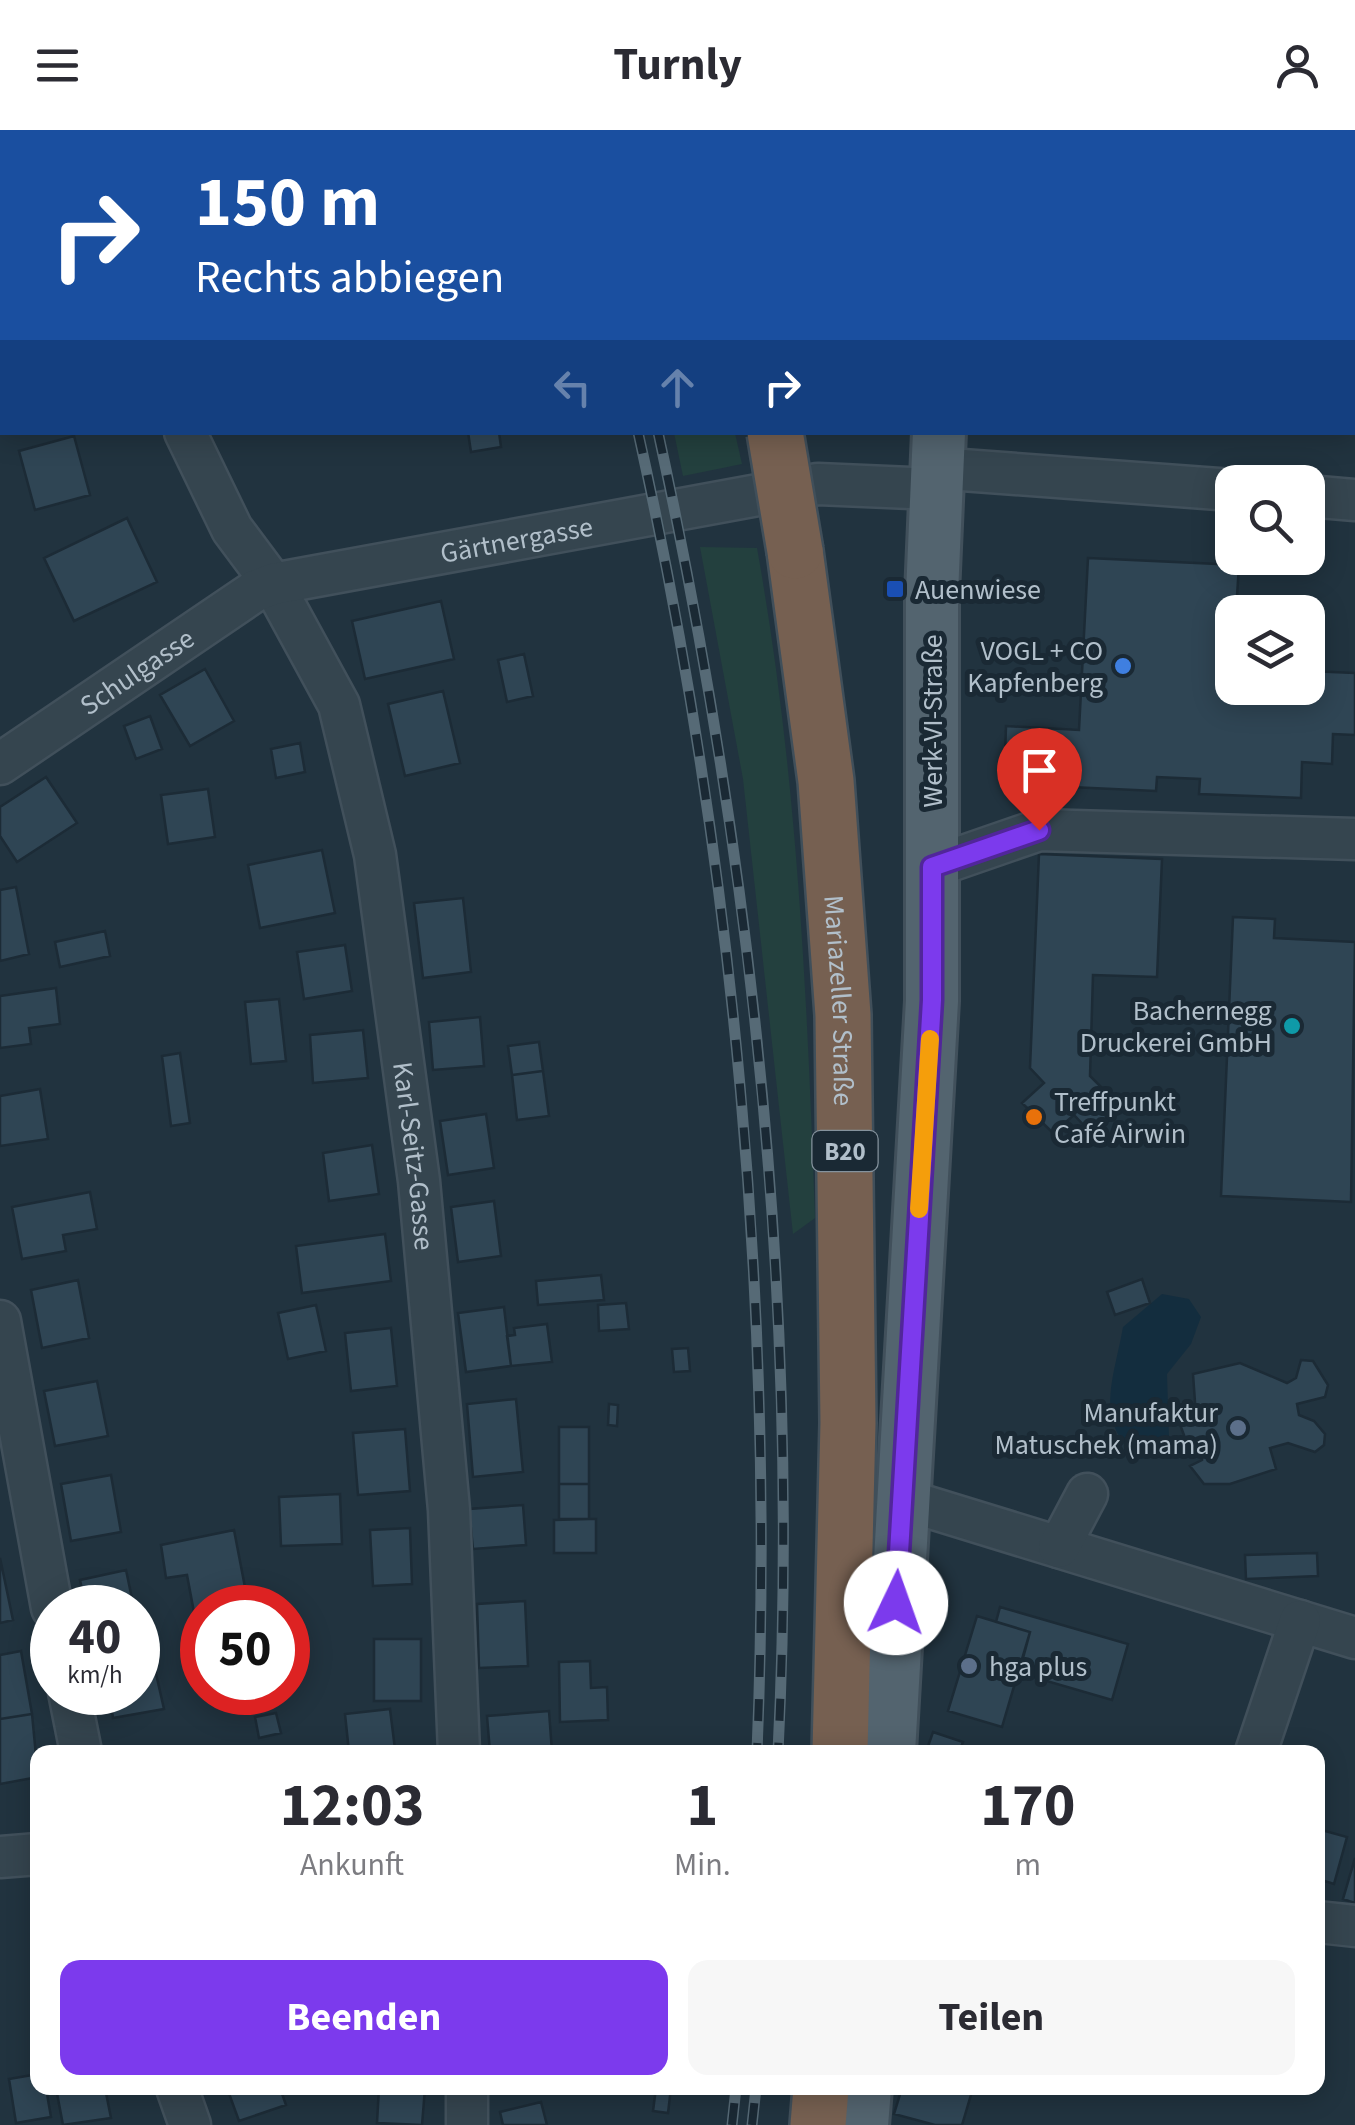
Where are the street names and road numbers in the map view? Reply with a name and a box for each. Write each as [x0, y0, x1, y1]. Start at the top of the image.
street label: Gärtnergasse [437, 507, 596, 574]
street label: Schulgasse [72, 619, 202, 725]
street label: Werk-VI-Straße [913, 634, 953, 808]
street label: Mariazeller Straße [813, 894, 863, 1106]
street label: Karl-Seitz-Gasse [382, 1059, 444, 1252]
road number: B20 [812, 1131, 878, 1171]

